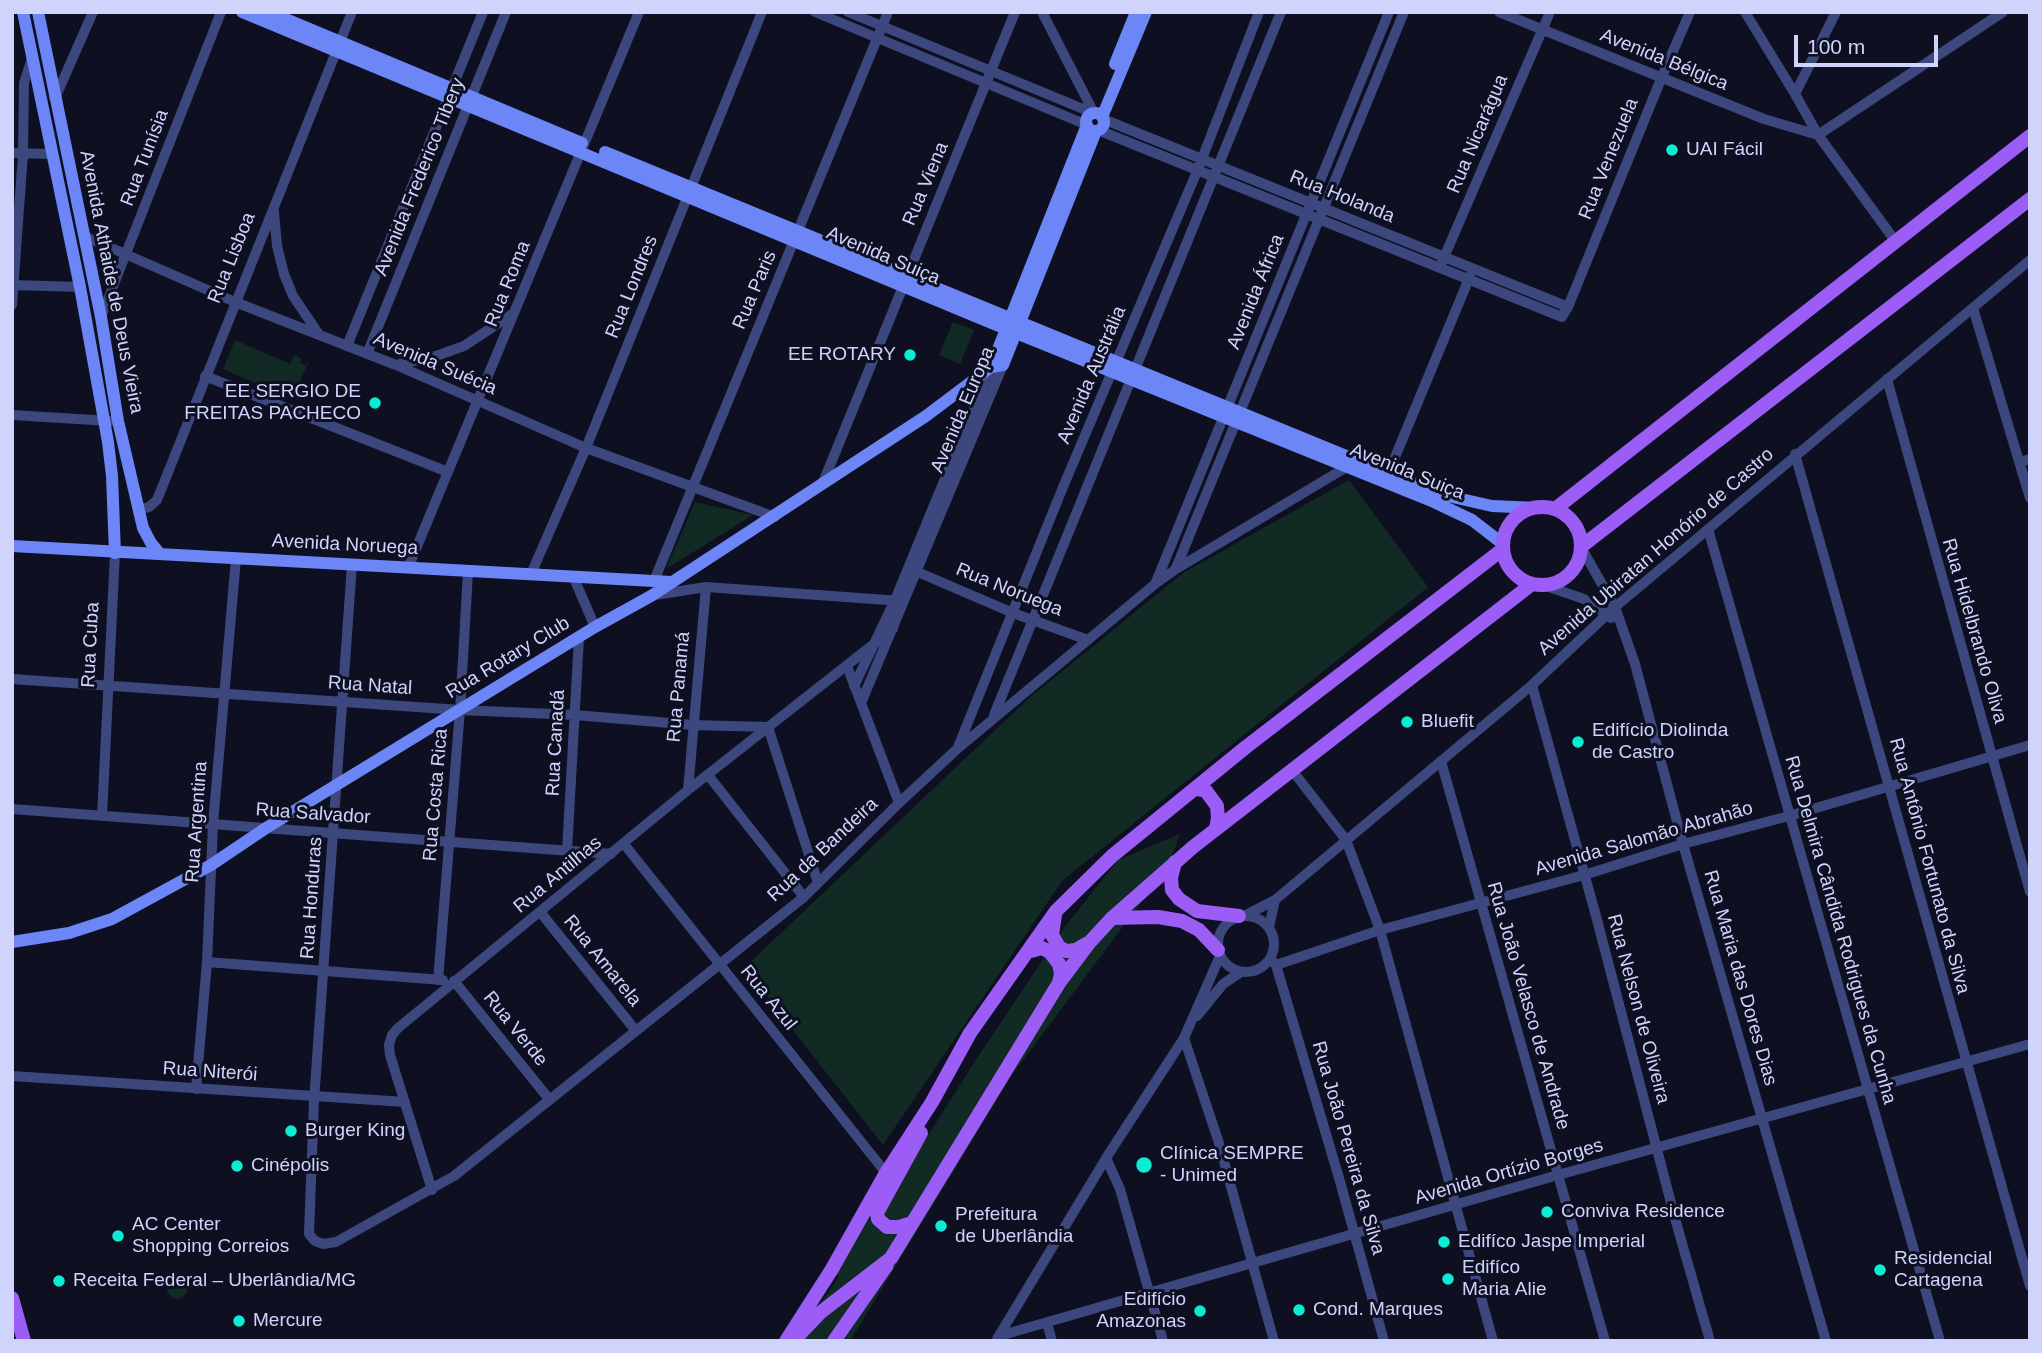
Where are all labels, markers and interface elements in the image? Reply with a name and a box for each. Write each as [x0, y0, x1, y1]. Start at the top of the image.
scale bar [1797, 21, 1940, 65]
street label: Avenida Bélgica [1597, 24, 1731, 96]
text: 100 m [1807, 35, 1865, 58]
street label: Rua Nicarágua [1443, 71, 1513, 197]
street label: Avenida Frederico Tibery [370, 75, 470, 279]
street label: Rua Venezuela [1574, 95, 1644, 223]
street label: Rua Tunísia [116, 106, 174, 210]
street label: Rua Viena [898, 139, 954, 229]
place label: UAI Fácil [1686, 139, 1763, 161]
marker: UAI Fácil [1664, 142, 1680, 158]
street label: Avenida Athaide de Deus Vieira [74, 148, 148, 416]
street label: Rua Holanda [1286, 166, 1398, 228]
street label: Rua Lisboa [203, 209, 261, 307]
street label: Avenida Suiça [823, 222, 943, 290]
street label: Avenida África [1223, 231, 1289, 353]
street label: Rua Londres [601, 232, 663, 342]
street label: Rua Roma [480, 238, 536, 330]
street label: Rua Paris [728, 247, 782, 333]
street label: Avenida Austrália [1053, 303, 1131, 447]
street label: Avenida Suécia [370, 328, 500, 400]
street label: Avenida Europa [926, 343, 1000, 477]
place label: EE ROTARY [788, 344, 896, 366]
marker: EE ROTARY [902, 347, 918, 363]
place label: EE SERGIO DE FREITAS PACHECO [184, 381, 361, 425]
marker: EE SERGIO DE FREITAS PACHECO [367, 395, 383, 411]
street label: Avenida Suiça [1347, 439, 1467, 505]
street label: Avenida Ubiratan Honório de Castro [1533, 443, 1779, 661]
street label: Avenida Noruega [271, 530, 419, 560]
street label: Rua Hidelbrando Oliva [1937, 536, 2011, 726]
street label: Rua Noruega [952, 558, 1066, 622]
street label: Rua Cuba [77, 602, 105, 688]
street label: Rua Rotary Club [442, 612, 574, 704]
street label: Rua Panamá [663, 631, 695, 743]
street label: Rua Natal [327, 672, 413, 700]
street label: Rua Canadá [542, 689, 570, 797]
place label: Bluefit [1421, 711, 1474, 733]
marker: Bluefit [1399, 714, 1415, 730]
place label: Edifício Diolinda de Castro [1592, 720, 1728, 764]
street label: Rua Costa Rica [419, 728, 453, 862]
marker: Edifício Diolinda de Castro [1570, 734, 1586, 750]
street label: Rua Antônio Fortunato da Silva [1884, 736, 1974, 996]
street label: Rua Delmira Cândida Rodrigues da Cunha [1779, 753, 1901, 1107]
street label: Rua Argentina [181, 761, 213, 883]
street label: Rua da Bandeira [763, 793, 883, 907]
street label: Avenida Salomão Abrahão [1532, 797, 1756, 881]
street label: Rua Salvador [255, 799, 371, 829]
street label: Rua Antilhas [509, 832, 607, 918]
street label: Rua Honduras [296, 836, 328, 960]
street label: Rua Maria das Dores Dias [1698, 868, 1782, 1088]
street label: Rua João Velasco de Andrade [1482, 879, 1574, 1133]
street label: Rua Amarela [558, 911, 646, 1011]
street label: Rua Nelson de Oliveira [1602, 912, 1674, 1106]
street label: Rua Azul [735, 961, 801, 1035]
street label: Rua Verde [478, 987, 552, 1071]
street label: Rua João Pereira da Silva [1307, 1039, 1389, 1257]
street label: Rua Niterói [162, 1057, 258, 1087]
place label: Burger King [305, 1120, 405, 1142]
marker: Burger King [283, 1123, 299, 1139]
street label: Avenida Ortízio Borges [1412, 1134, 1606, 1210]
place label: Clínica SEMPRE - Unimed [1160, 1143, 1304, 1187]
place label: Cinépolis [251, 1155, 329, 1177]
marker: Clínica SEMPRE - Unimed [1134, 1155, 1154, 1175]
marker: Cinépolis [229, 1158, 245, 1174]
place label: Conviva Residence [1561, 1201, 1725, 1223]
place label: Prefeitura de Uberlândia [955, 1204, 1073, 1248]
marker: Conviva Residence [1539, 1204, 1555, 1220]
place label: AC Center Shopping Correios [132, 1214, 289, 1258]
marker: Prefeitura de Uberlândia [933, 1218, 949, 1234]
marker: AC Center Shopping Correios [110, 1228, 126, 1244]
place label: Edifíco Jaspe Imperial [1458, 1231, 1645, 1253]
marker: Edifíco Jaspe Imperial [1436, 1234, 1452, 1250]
place label: Residencial Cartagena [1894, 1248, 1992, 1292]
place label: Edifíco Maria Alie [1462, 1257, 1546, 1301]
marker: Residencial Cartagena [1872, 1262, 1888, 1278]
place label: Receita Federal – Uberlândia/MG [73, 1270, 356, 1292]
marker: Edifíco Maria Alie [1440, 1271, 1456, 1287]
marker: Receita Federal – Uberlândia/MG [51, 1273, 67, 1289]
place label: Edifício Amazonas [1096, 1289, 1186, 1333]
place label: Cond. Marques [1313, 1299, 1443, 1321]
marker: Cond. Marques [1291, 1302, 1307, 1318]
marker: Edifício Amazonas [1192, 1303, 1208, 1319]
place label: Mercure [253, 1310, 323, 1332]
marker: Mercure [231, 1313, 247, 1329]

